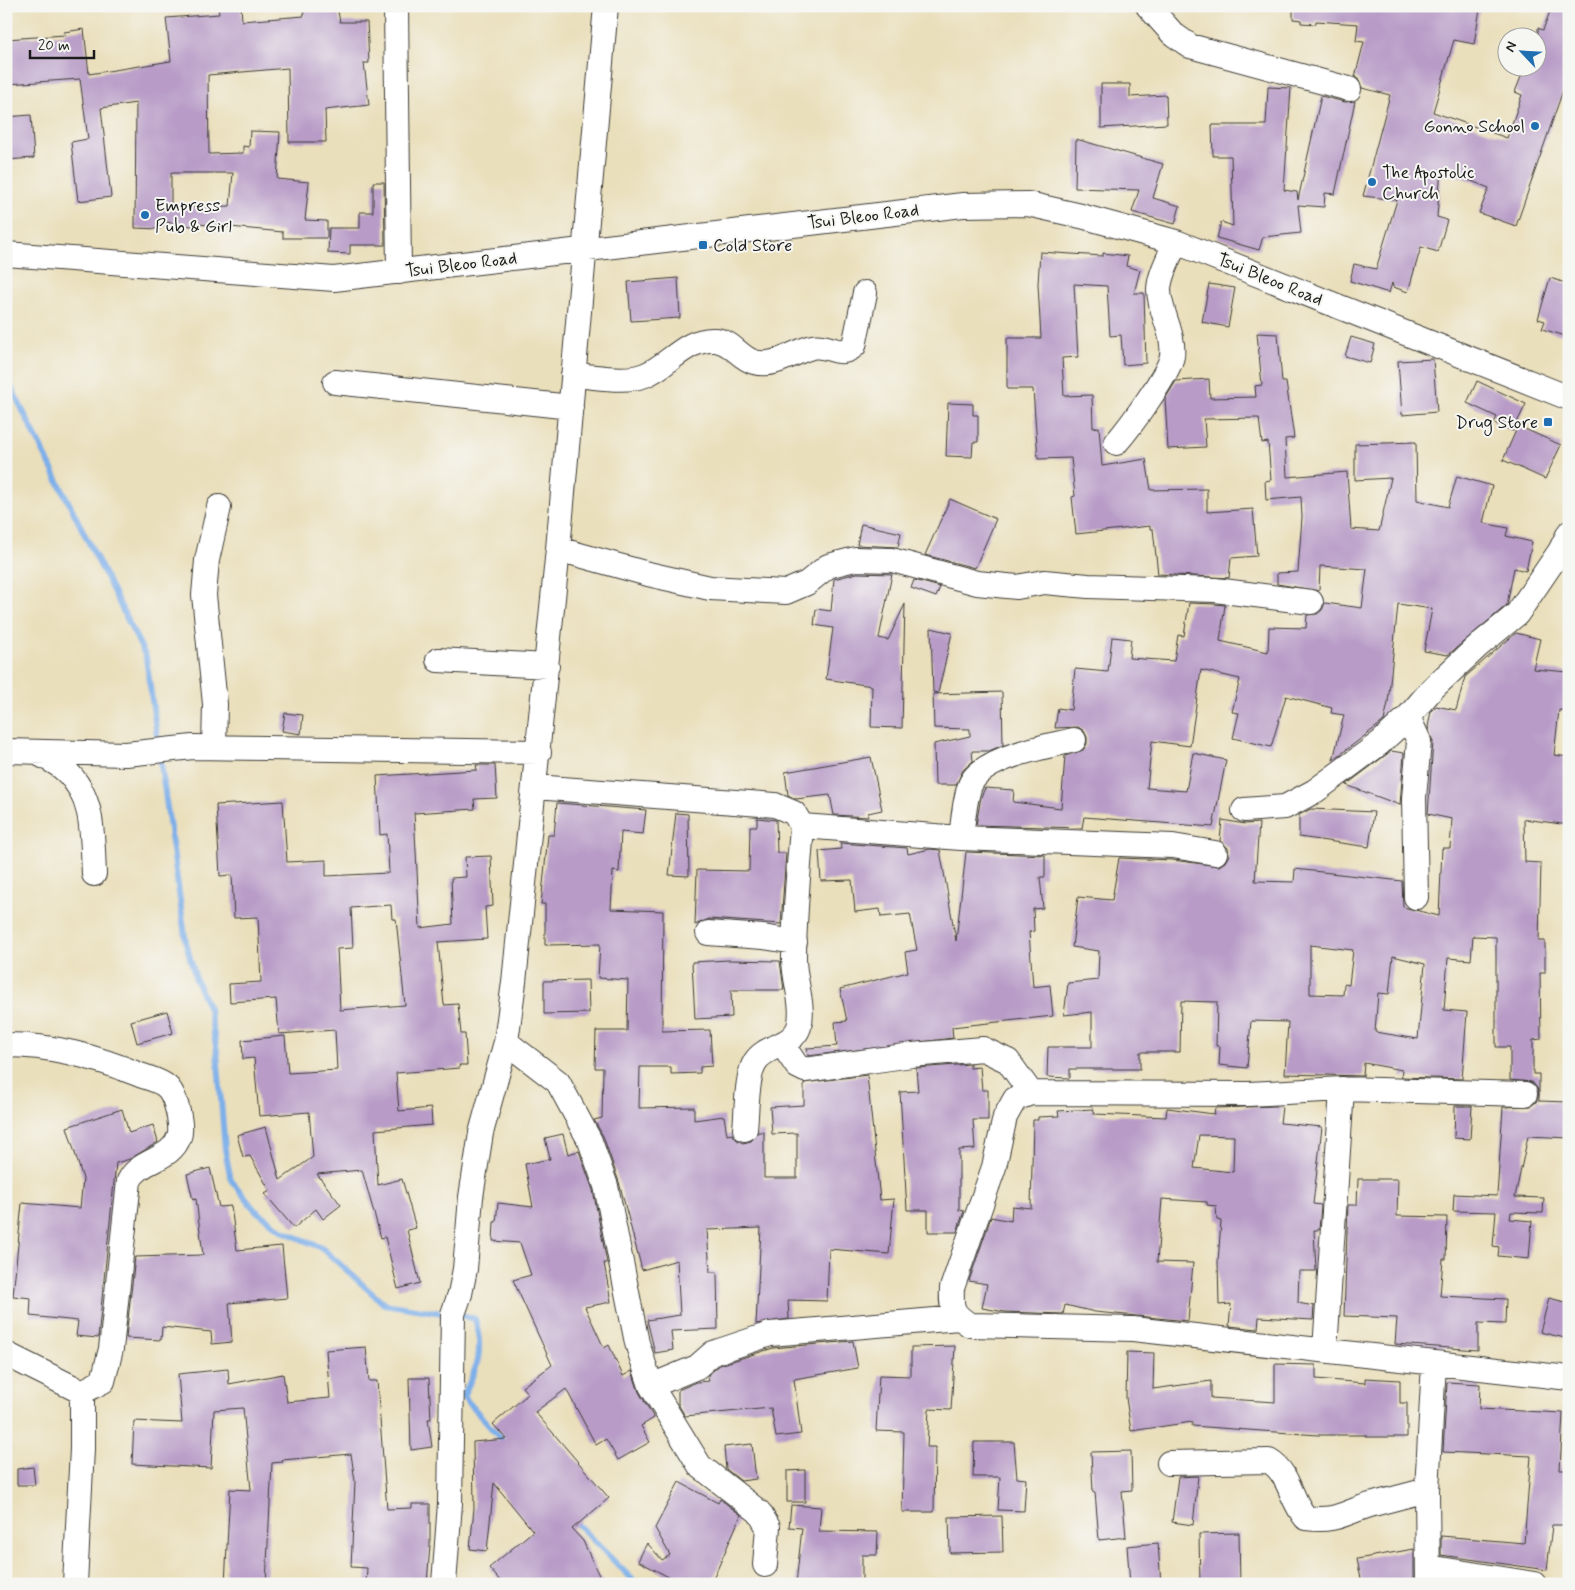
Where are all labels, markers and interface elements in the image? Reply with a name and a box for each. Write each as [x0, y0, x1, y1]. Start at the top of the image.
scale bar [30, 28, 94, 60]
north arrow [1498, 28, 1548, 78]
text: 20 m [38, 36, 70, 56]
text: N [1501, 39, 1521, 55]
place label: Gonno School [1423, 115, 1525, 139]
marker: Gonno School [1529, 120, 1541, 132]
place label: The Apostolic Church [1382, 161, 1474, 206]
marker: The Apostolic Church [1366, 176, 1378, 188]
place label: Empress Pub & Girl [155, 194, 232, 239]
street label: Tsui Bleoo Road [806, 198, 920, 236]
marker: Empress Pub & Girl [139, 209, 151, 221]
place label: Cold Store [713, 234, 793, 258]
marker: Cold Store [697, 239, 709, 251]
street label: Tsui Bleoo Road [404, 246, 518, 284]
street label: Tsui Bleoo Road [1213, 248, 1326, 312]
place label: Drug Store [1456, 411, 1538, 436]
marker: Drug Store [1542, 416, 1554, 428]

